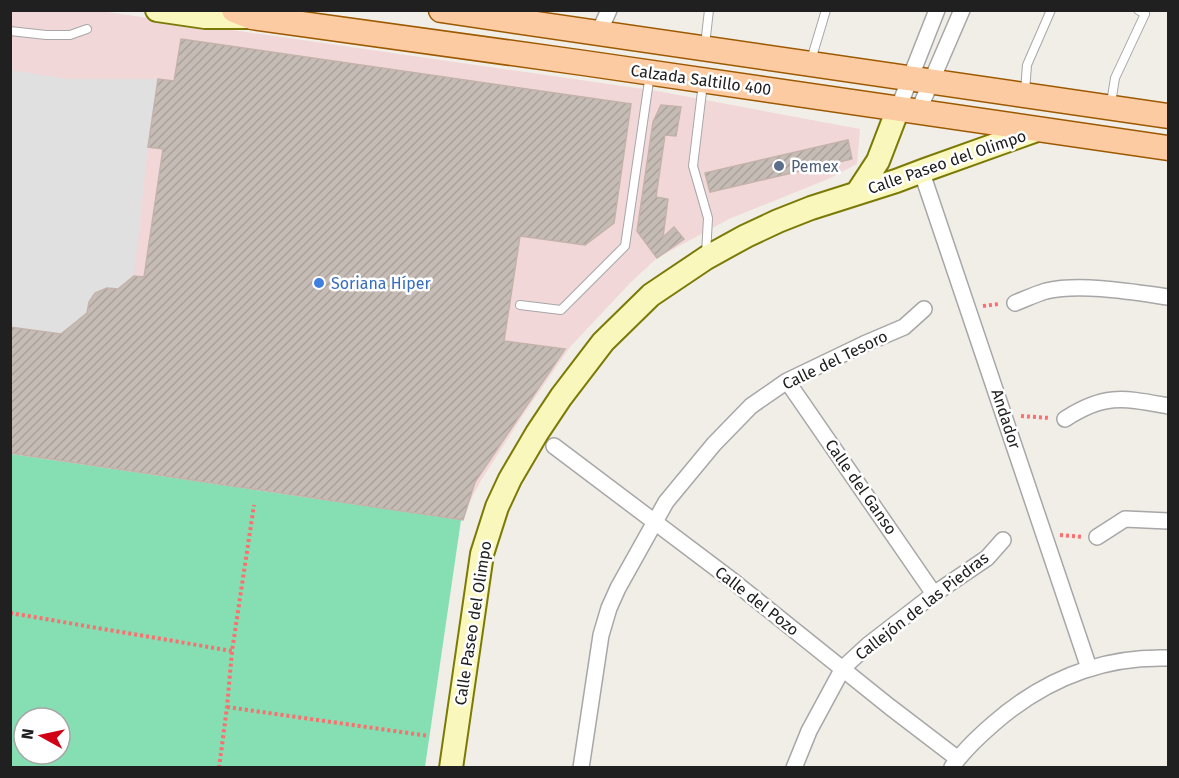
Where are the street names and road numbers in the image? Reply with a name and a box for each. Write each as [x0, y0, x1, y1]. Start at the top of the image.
street label: Calzada Saltillo 400 [630, 61, 773, 99]
street label: Calle Paseo del Olimpo [865, 126, 1029, 198]
street label: Calle del Tesoro [779, 326, 891, 394]
street label: Andador [987, 387, 1025, 452]
street label: Calle del Ganso [821, 436, 901, 538]
street label: Calle Paseo del Olimpo [451, 539, 495, 707]
street label: Callejón de las Piedras [852, 548, 992, 664]
street label: Calle del Pozo [711, 562, 803, 640]

